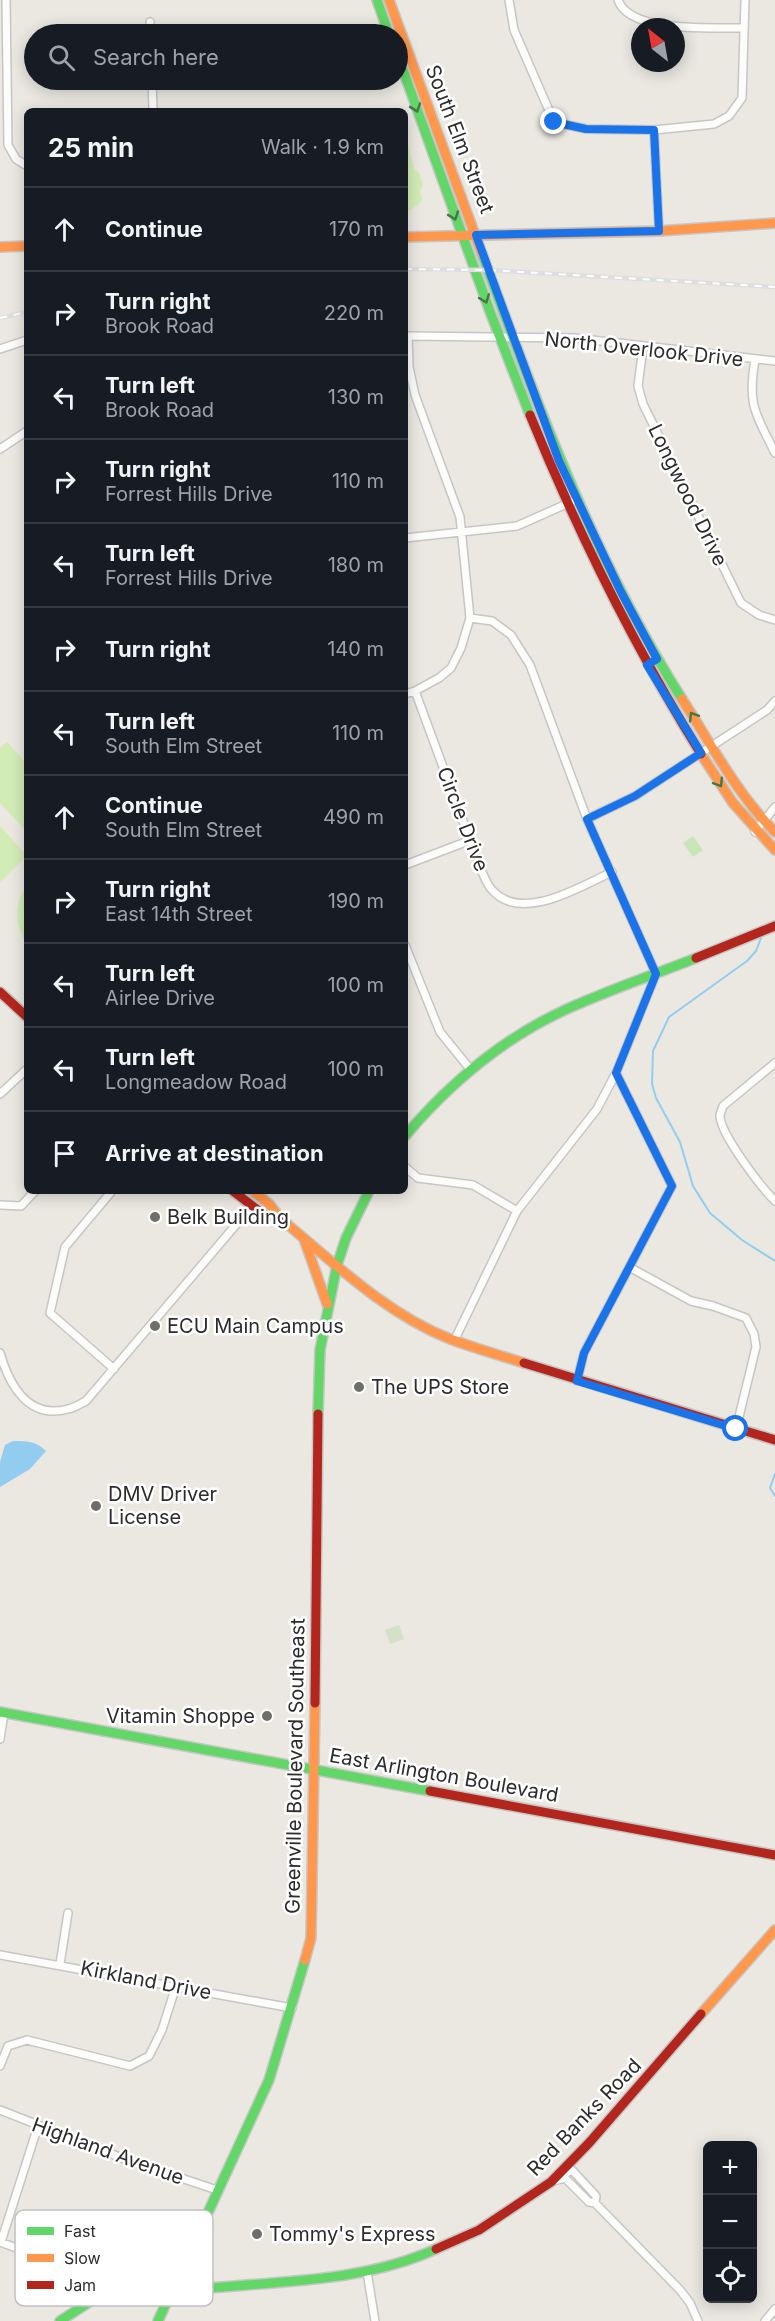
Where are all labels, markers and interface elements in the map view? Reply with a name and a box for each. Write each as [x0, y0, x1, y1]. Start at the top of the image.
north arrow [631, 18, 685, 72]
search box [24, 24, 408, 90]
icon: search [45, 41, 78, 74]
text: Search here [93, 44, 219, 70]
street label: South Elm Street [421, 61, 500, 217]
one-way arrow [409, 102, 422, 113]
route end [540, 108, 566, 134]
text: 25 min [48, 132, 134, 163]
text: Walk · 1.9 km [261, 135, 384, 159]
one-way arrow [447, 210, 460, 220]
icon: ahead [48, 213, 81, 246]
text: Continue [105, 216, 203, 242]
text: 170 m [329, 217, 384, 241]
text: Turn right [105, 288, 211, 314]
one-way arrow [478, 294, 491, 304]
icon: right [48, 297, 81, 330]
text: 220 m [324, 301, 384, 325]
text: Brook Road [105, 314, 214, 338]
street label: North Overlook Drive [543, 327, 745, 371]
text: Turn left [105, 372, 195, 398]
icon: left [48, 381, 81, 414]
text: 130 m [328, 385, 384, 409]
text: Brook Road [105, 398, 214, 422]
street label: Longwood Drive [643, 420, 733, 570]
text: Turn right [105, 456, 211, 482]
icon: right [48, 465, 81, 498]
text: 110 m [332, 469, 384, 493]
text: Forrest Hills Drive [105, 482, 273, 506]
text: Turn left [105, 540, 195, 566]
icon: left [48, 549, 81, 582]
text: 180 m [328, 553, 384, 577]
text: Forrest Hills Drive [105, 566, 273, 590]
icon: right [48, 633, 81, 666]
text: Turn right [105, 636, 211, 662]
text: 140 m [327, 637, 384, 661]
text: Turn left [105, 708, 195, 734]
one-way arrow [688, 712, 700, 722]
icon: left [48, 717, 81, 750]
text: 110 m [332, 721, 384, 745]
text: South Elm Street [105, 734, 262, 758]
street label: Circle Drive [432, 763, 494, 875]
one-way arrow [712, 777, 724, 787]
text: Continue [105, 792, 203, 818]
icon: ahead [48, 801, 81, 834]
text: 490 m [323, 805, 384, 829]
text: South Elm Street [105, 818, 262, 842]
text: Turn right [105, 876, 211, 902]
icon: right [48, 885, 81, 918]
text: 190 m [328, 889, 384, 913]
text: East 14th Street [105, 902, 252, 926]
text: Turn left [105, 960, 195, 986]
icon: left [48, 969, 81, 1002]
text: 100 m [327, 973, 384, 997]
text: Airlee Drive [105, 986, 215, 1010]
text: Turn left [105, 1044, 195, 1070]
icon: left [48, 1053, 81, 1086]
text: 100 m [327, 1057, 384, 1081]
text: Longmeadow Road [105, 1070, 287, 1094]
icon: arrive [48, 1137, 81, 1170]
text: Arrive at destination [105, 1140, 324, 1166]
place label: Belk Building [167, 1205, 289, 1229]
marker: Belk Building [148, 1210, 162, 1224]
place label: ECU Main Campus [167, 1314, 344, 1338]
marker: ECU Main Campus [148, 1319, 162, 1333]
place label: The UPS Store [371, 1375, 509, 1399]
marker: The UPS Store [352, 1380, 366, 1394]
route start [722, 1415, 748, 1441]
place label: DMV Driver License [108, 1482, 218, 1529]
marker: DMV Driver License [89, 1499, 103, 1513]
street label: Greenville Boulevard Southeast [280, 1618, 310, 1914]
place label: Vitamin Shoppe [106, 1704, 255, 1728]
marker: Vitamin Shoppe [260, 1709, 274, 1723]
street label: East Arlington Boulevard [328, 1743, 560, 1807]
street label: Kirkland Drive [79, 1956, 213, 2004]
street label: Red Banks Road [522, 2053, 646, 2181]
street label: Highland Avenue [29, 2112, 187, 2190]
map controls [703, 2141, 757, 2303]
button: + [703, 2141, 757, 2195]
button: − [703, 2195, 757, 2249]
legend [15, 2210, 213, 2306]
text: Fast [64, 2221, 96, 2241]
place label: Tommy's Express [269, 2222, 436, 2246]
marker: Tommy's Express [250, 2227, 264, 2241]
text: Slow [64, 2248, 101, 2268]
button: locate [703, 2249, 757, 2303]
text: Jam [64, 2275, 96, 2295]

